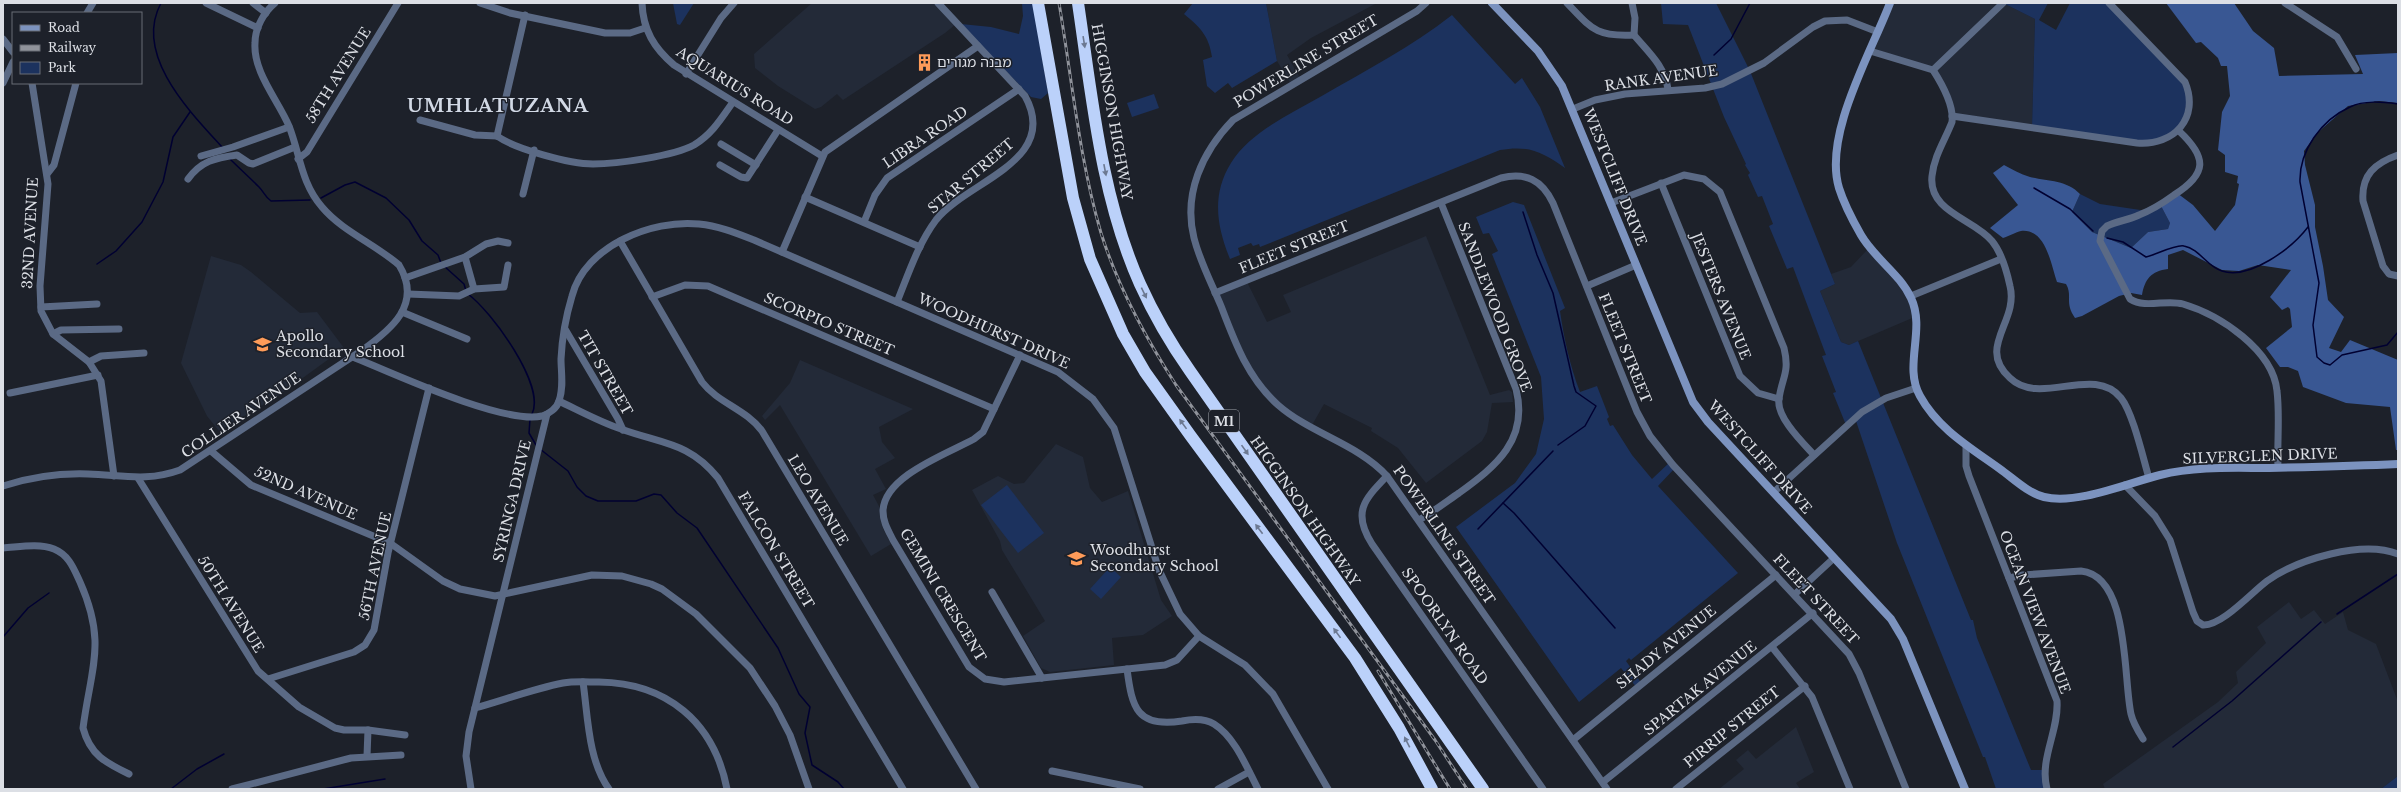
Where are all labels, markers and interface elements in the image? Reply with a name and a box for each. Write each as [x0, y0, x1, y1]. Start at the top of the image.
street label: POWERLINE STREET [1230, 11, 1382, 111]
legend [12, 12, 142, 84]
text: Road [48, 20, 80, 35]
street label: HIGGINSON HIGHWAY [1088, 22, 1137, 203]
street label: 58TH AVENUE [301, 24, 375, 126]
one-way arrow [1081, 35, 1087, 48]
text: Railway [48, 40, 97, 55]
street label: AQUARIUS ROAD [672, 42, 797, 129]
building icon: מבנה מגורים [914, 52, 934, 72]
place label: מבנה מגורים [937, 53, 1012, 71]
text: Park [48, 60, 76, 75]
street label: RANK AVENUE [1603, 61, 1719, 95]
district label: UMHLATUZANA [407, 95, 590, 117]
street label: LIBRA ROAD [879, 102, 971, 172]
street label: WESTCLIFF DRIVE [1579, 105, 1651, 248]
street label: STAR STREET [924, 135, 1018, 217]
one-way arrow [1102, 164, 1108, 176]
street label: 32ND AVENUE [18, 177, 42, 289]
street label: FLEET STREET [1236, 217, 1352, 277]
street label: SANDLEWOOD GROVE [1454, 220, 1536, 394]
street label: JESTERS AVENUE [1687, 228, 1755, 362]
street label: SCORPIO STREET [761, 288, 897, 360]
one-way arrow [1141, 288, 1147, 299]
street label: WOODHURST DRIVE [914, 289, 1073, 373]
street label: FLEET STREET [1595, 290, 1655, 406]
place label: Apollo Secondary School [275, 327, 405, 361]
street label: TIT STREET [574, 328, 636, 418]
school or university icon: Apollo Secondary School [253, 334, 273, 354]
street label: COLLIER AVENUE [178, 368, 304, 462]
street label: WESTCLIFF DRIVE [1704, 396, 1816, 517]
road number: M1 [1209, 410, 1239, 432]
one-way arrow [1179, 419, 1187, 429]
street label: HIGGINSON HIGHWAY [1246, 432, 1364, 590]
street label: SYRINGA DRIVE [489, 438, 535, 564]
one-way arrow [1241, 444, 1249, 455]
street label: SILVERGLEN DRIVE [2182, 444, 2338, 468]
street label: LEO AVENUE [784, 451, 852, 549]
street label: 52ND AVENUE [252, 462, 360, 524]
street label: POWERLINE STREET [1389, 462, 1499, 608]
street label: FALCON STREET [734, 488, 818, 612]
street label: 56TH AVENUE [355, 510, 395, 622]
one-way arrow [1255, 524, 1263, 534]
street label: GEMINI CRESCENT [896, 525, 990, 665]
street label: OCEAN VIEW AVENUE [1995, 528, 2075, 696]
place label: Woodhurst Secondary School [1089, 541, 1219, 575]
school or university icon: Woodhurst Secondary School [1067, 548, 1087, 568]
street label: FLEET STREET [1769, 550, 1863, 648]
street label: 50TH AVENUE [194, 552, 268, 656]
street label: SPOORLYN ROAD [1398, 564, 1492, 688]
street label: SHADY AVENUE [1612, 601, 1720, 693]
one-way arrow [1333, 628, 1341, 639]
street label: SPARTAK AVENUE [1640, 637, 1760, 739]
street label: PIRRIP STREET [1680, 682, 1784, 772]
one-way arrow [1404, 737, 1410, 748]

